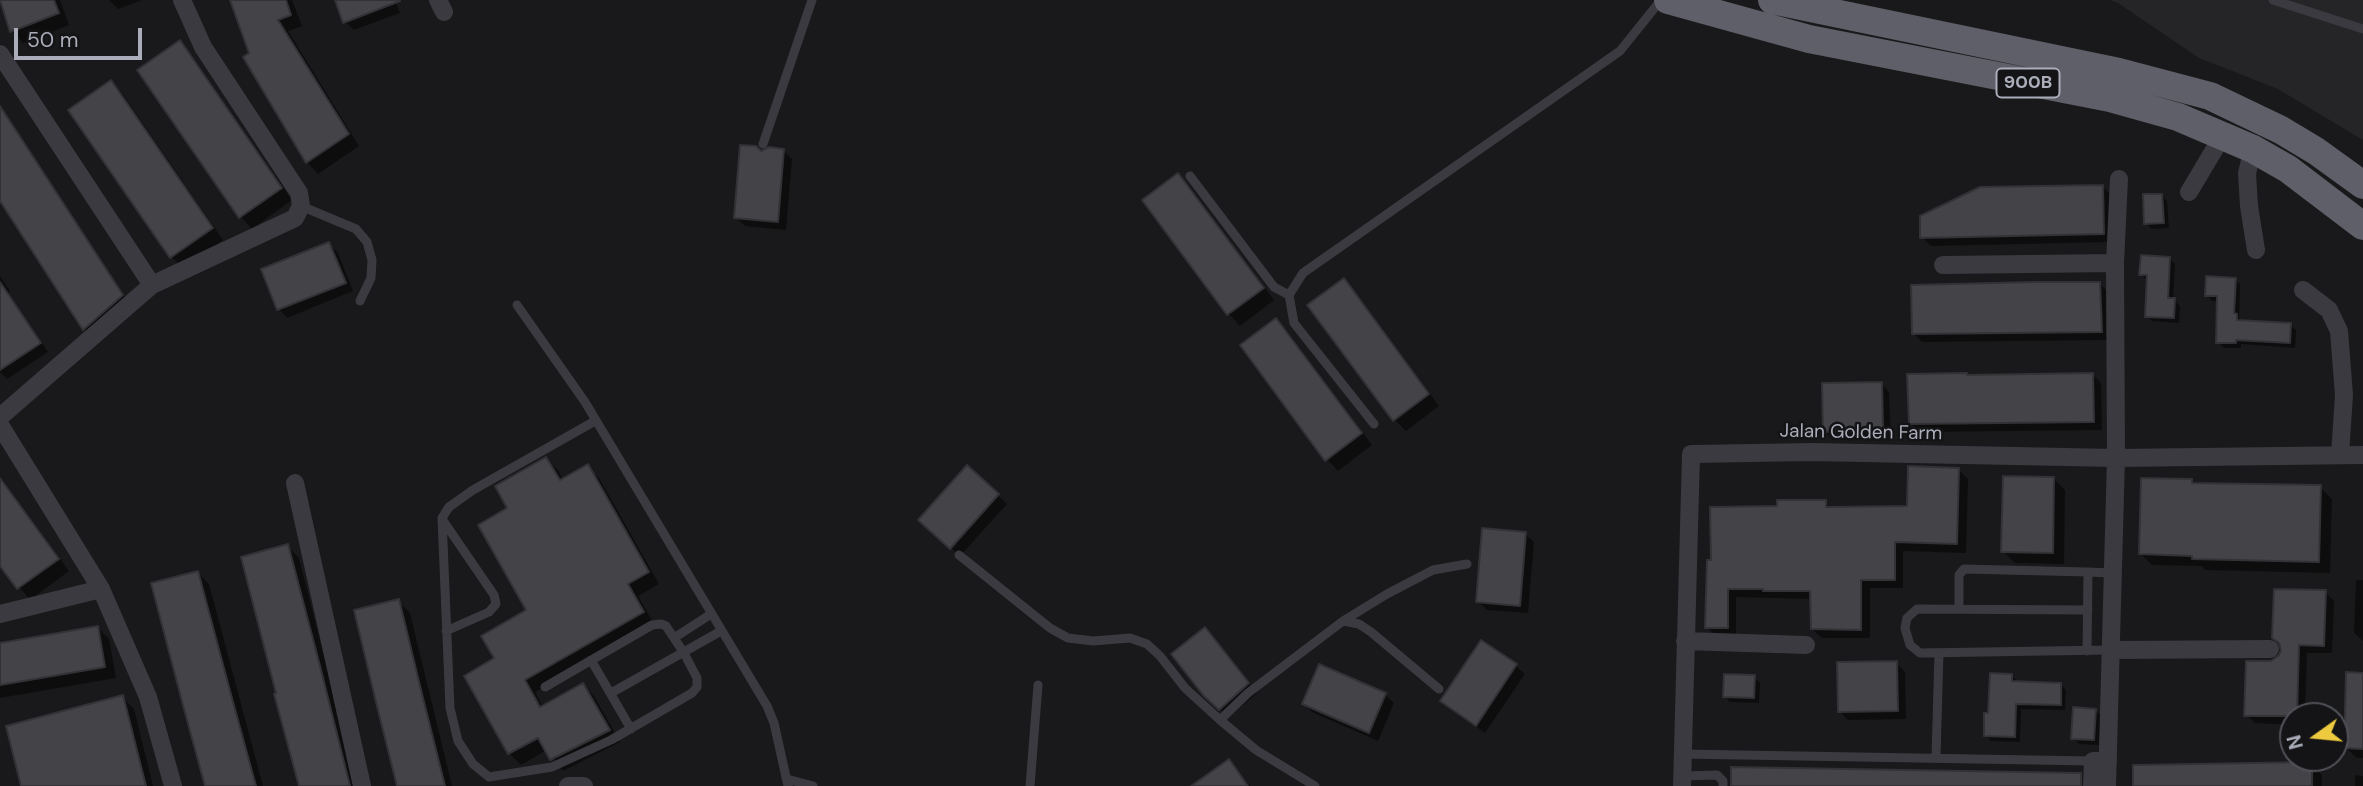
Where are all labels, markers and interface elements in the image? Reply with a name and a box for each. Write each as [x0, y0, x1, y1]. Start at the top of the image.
scale bar [18, 14, 145, 58]
text: 50 m [27, 26, 78, 54]
road number: 900B [1996, 68, 2060, 98]
street label: Jalan Golden Farm [1779, 420, 1943, 446]
north arrow [2279, 702, 2349, 772]
text: N [2281, 732, 2309, 752]

